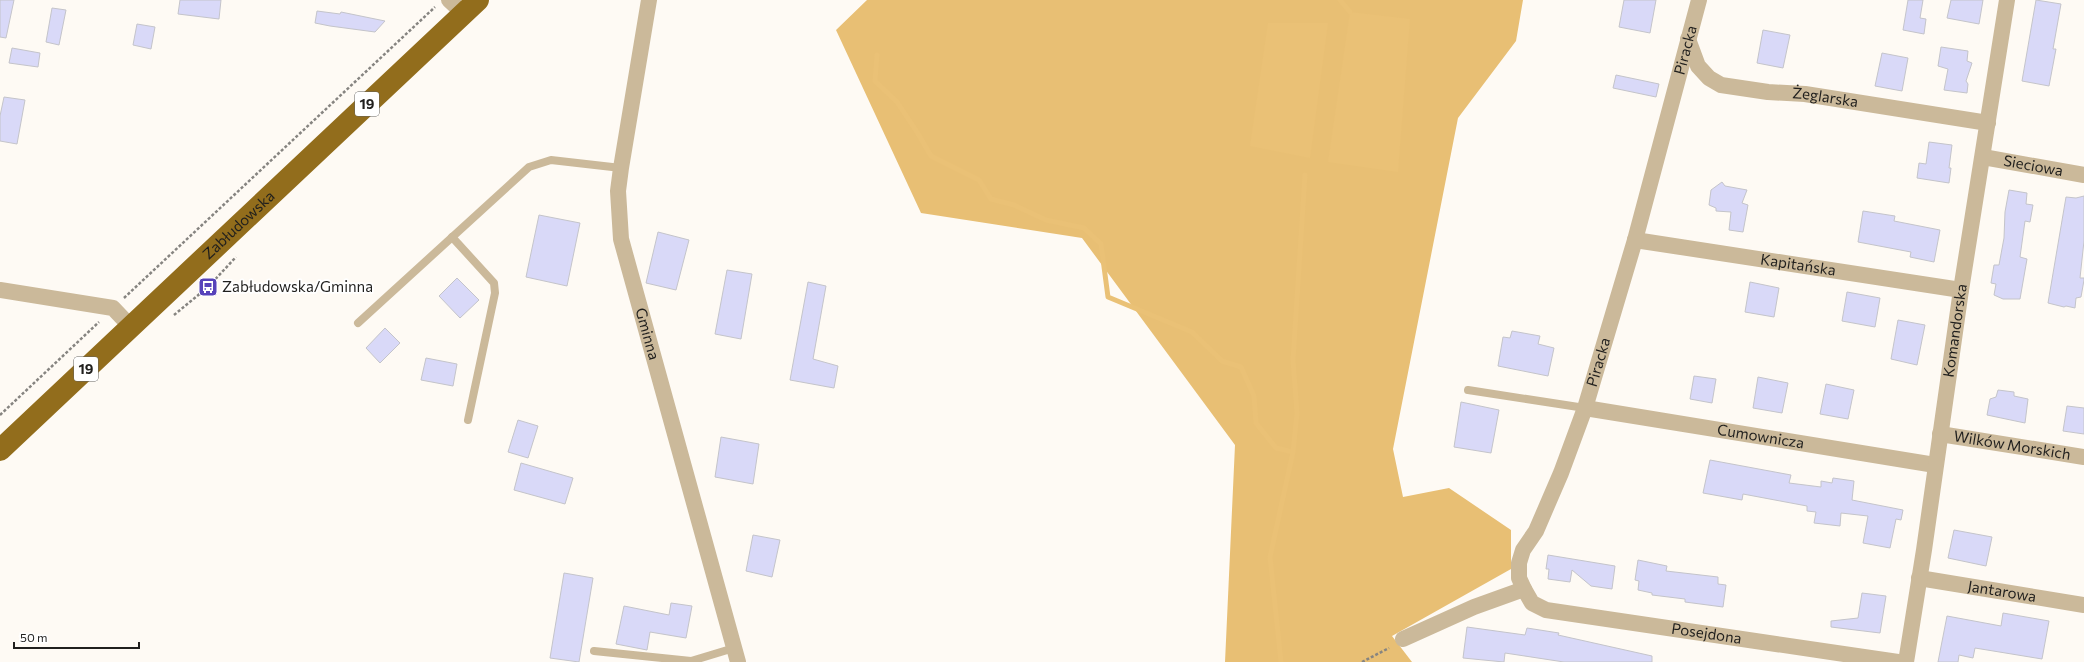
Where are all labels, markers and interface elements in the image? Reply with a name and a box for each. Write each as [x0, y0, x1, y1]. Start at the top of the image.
street label: Piracka [1669, 23, 1700, 77]
street label: Żeglarska [1792, 83, 1860, 110]
road number: 19 [355, 92, 379, 116]
street label: Sieciowa [2002, 151, 2065, 179]
street label: Zabłudowska [199, 186, 278, 262]
street label: Kapitańska [1759, 249, 1837, 279]
bus stop icon: Zabłudowska/Gminna [197, 276, 219, 298]
place label: Zabłudowska/Gminna [222, 277, 373, 295]
street label: Komandorska [1939, 282, 1970, 378]
street label: Gminna [632, 306, 664, 362]
street label: Piracka [1582, 335, 1613, 389]
road number: 19 [74, 357, 98, 381]
street label: Cumownicza [1716, 420, 1806, 452]
street label: Wilków Morskich [1952, 426, 2072, 463]
street label: Jantarowa [1967, 576, 2038, 605]
street label: Posejdona [1670, 619, 1743, 647]
scale bar [14, 624, 139, 650]
text: 50 m [20, 630, 48, 644]

